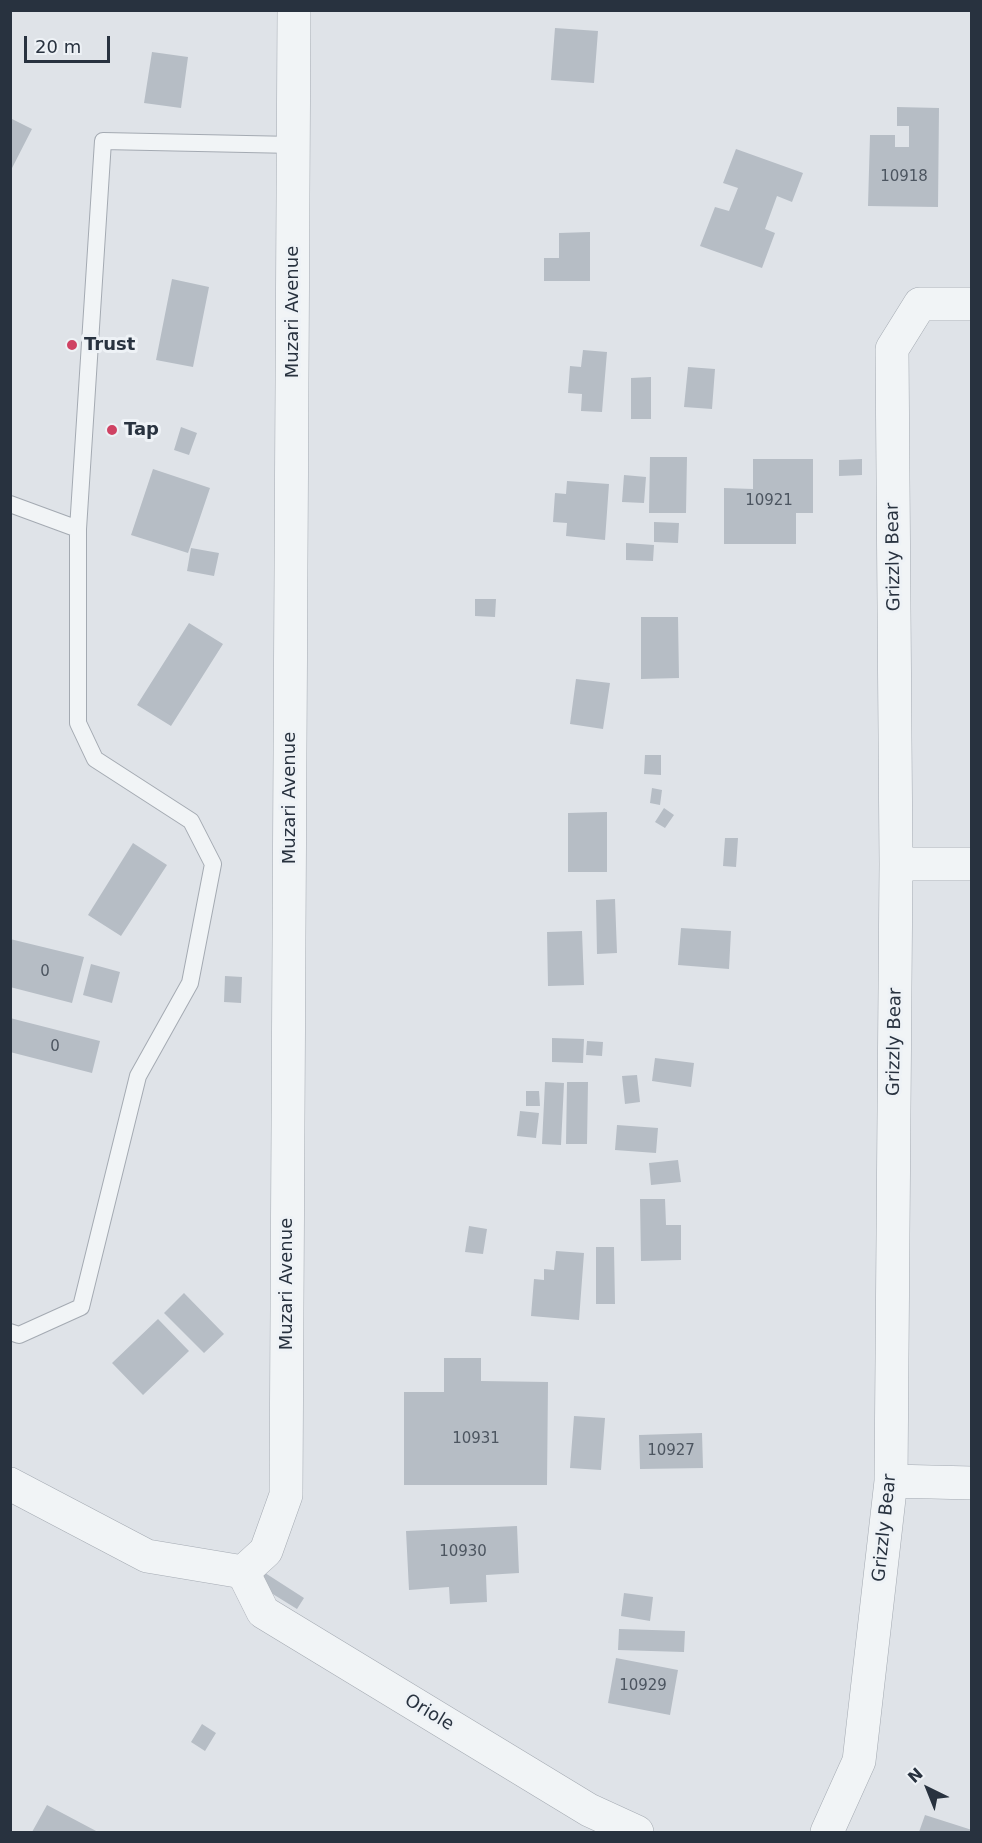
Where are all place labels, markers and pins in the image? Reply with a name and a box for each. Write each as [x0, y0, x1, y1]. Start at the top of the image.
place label: Trust [84, 334, 135, 356]
marker: Trust [65, 338, 79, 352]
place label: Tap [124, 419, 159, 441]
marker: Tap [105, 423, 119, 437]

